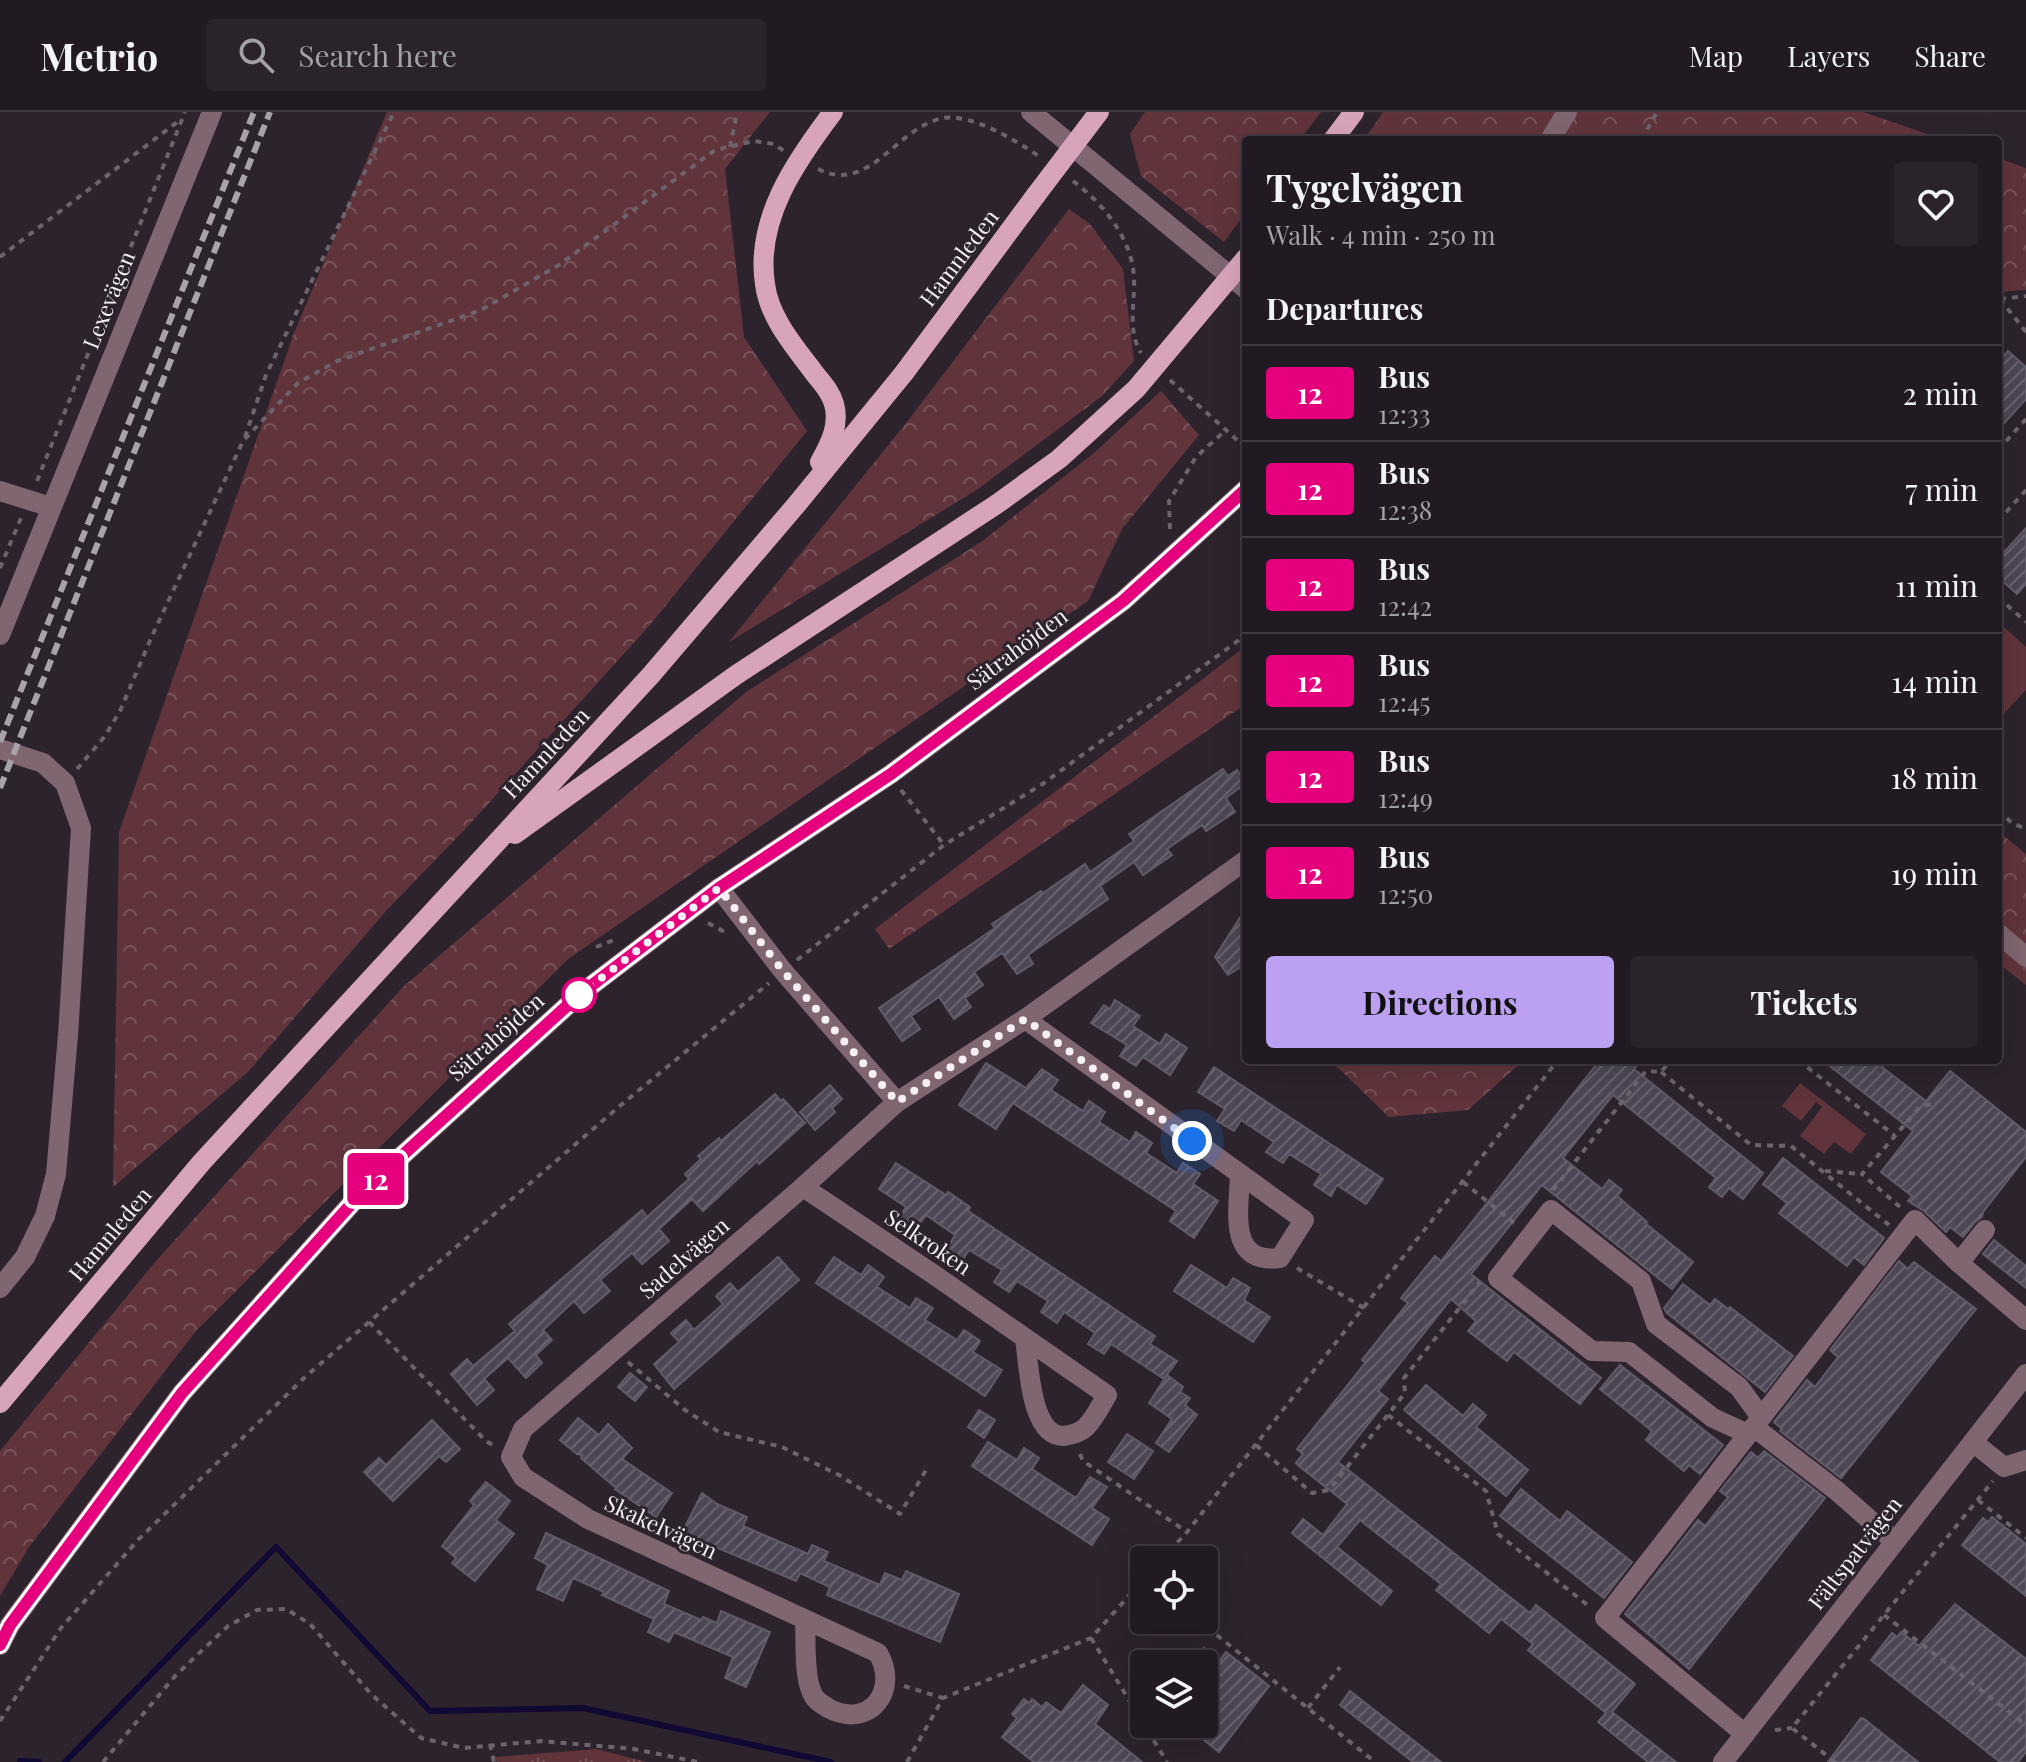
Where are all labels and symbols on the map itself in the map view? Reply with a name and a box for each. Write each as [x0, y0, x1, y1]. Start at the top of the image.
street label: Hamnleden [912, 203, 1005, 312]
street label: Lexevägen [75, 246, 141, 353]
street label: Sätrahöjden [960, 600, 1073, 696]
street label: Hamnleden [495, 700, 595, 804]
unlabelled marker [562, 978, 596, 1012]
street label: Sätrahöjden [441, 985, 550, 1087]
your location [1172, 1121, 1212, 1161]
line badge: 12 [340, 1153, 412, 1205]
street label: Hamnleden [61, 1180, 158, 1287]
street label: Selkroken [879, 1201, 978, 1281]
street label: Sadelvägen [632, 1210, 735, 1305]
street label: Skakelvägen [600, 1487, 723, 1565]
street label: Fältspatvägen [1801, 1490, 1908, 1615]

